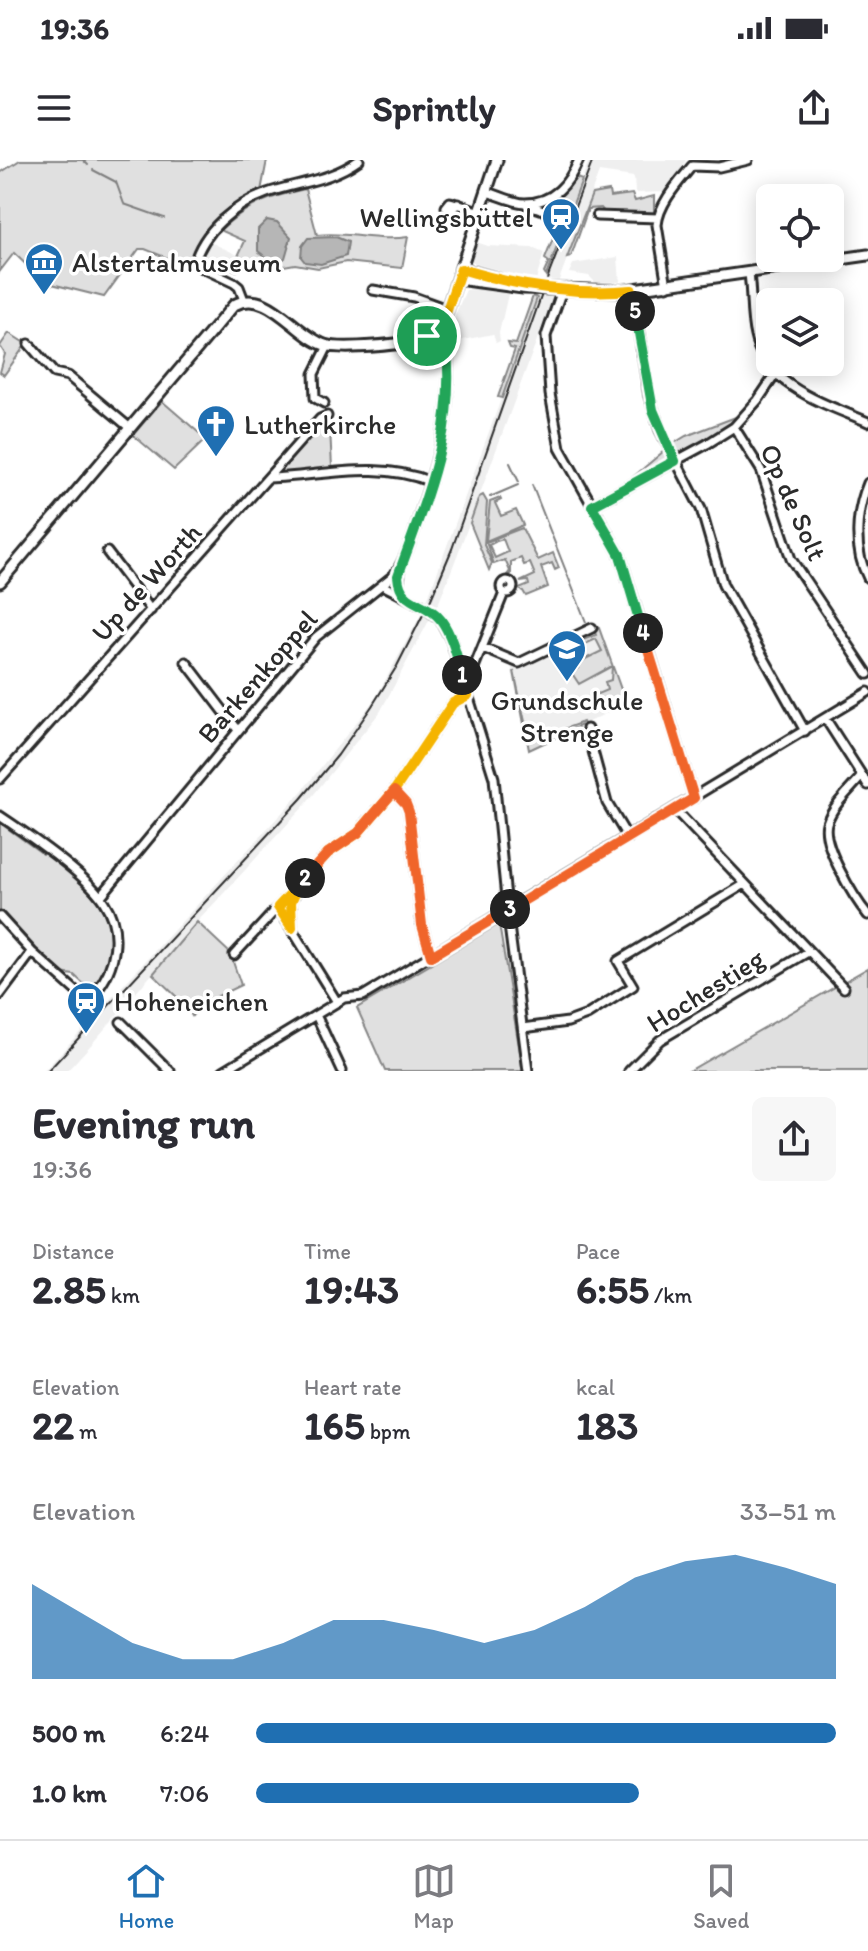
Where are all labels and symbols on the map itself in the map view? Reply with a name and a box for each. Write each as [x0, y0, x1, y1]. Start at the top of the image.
station icon: Wellingsbüttel [540, 196, 582, 251]
place label: Wellingsbüttel [360, 200, 533, 234]
museum icon: Alstertalmuseum [23, 241, 65, 296]
place label: Alstertalmuseum [72, 245, 282, 279]
pin: 5 [615, 291, 655, 331]
pin [393, 302, 461, 370]
church icon: Lutherkirche [195, 403, 237, 458]
place label: Lutherkirche [244, 407, 396, 441]
street label: Op de Solt [753, 438, 835, 566]
street label: Up de Worth [84, 515, 208, 649]
street label: Barkenkoppel [190, 602, 324, 750]
pin: 4 [623, 613, 663, 653]
school or university icon: Grundschule Strenge [546, 628, 588, 683]
pin: 1 [442, 655, 482, 695]
place label: Grundschule Strenge [491, 683, 643, 749]
pin: 2 [285, 858, 325, 898]
pin: 3 [490, 889, 530, 929]
street label: Hochestieg [640, 940, 771, 1039]
station icon: Hoheneichen [65, 980, 107, 1035]
place label: Hoheneichen [114, 984, 268, 1018]

